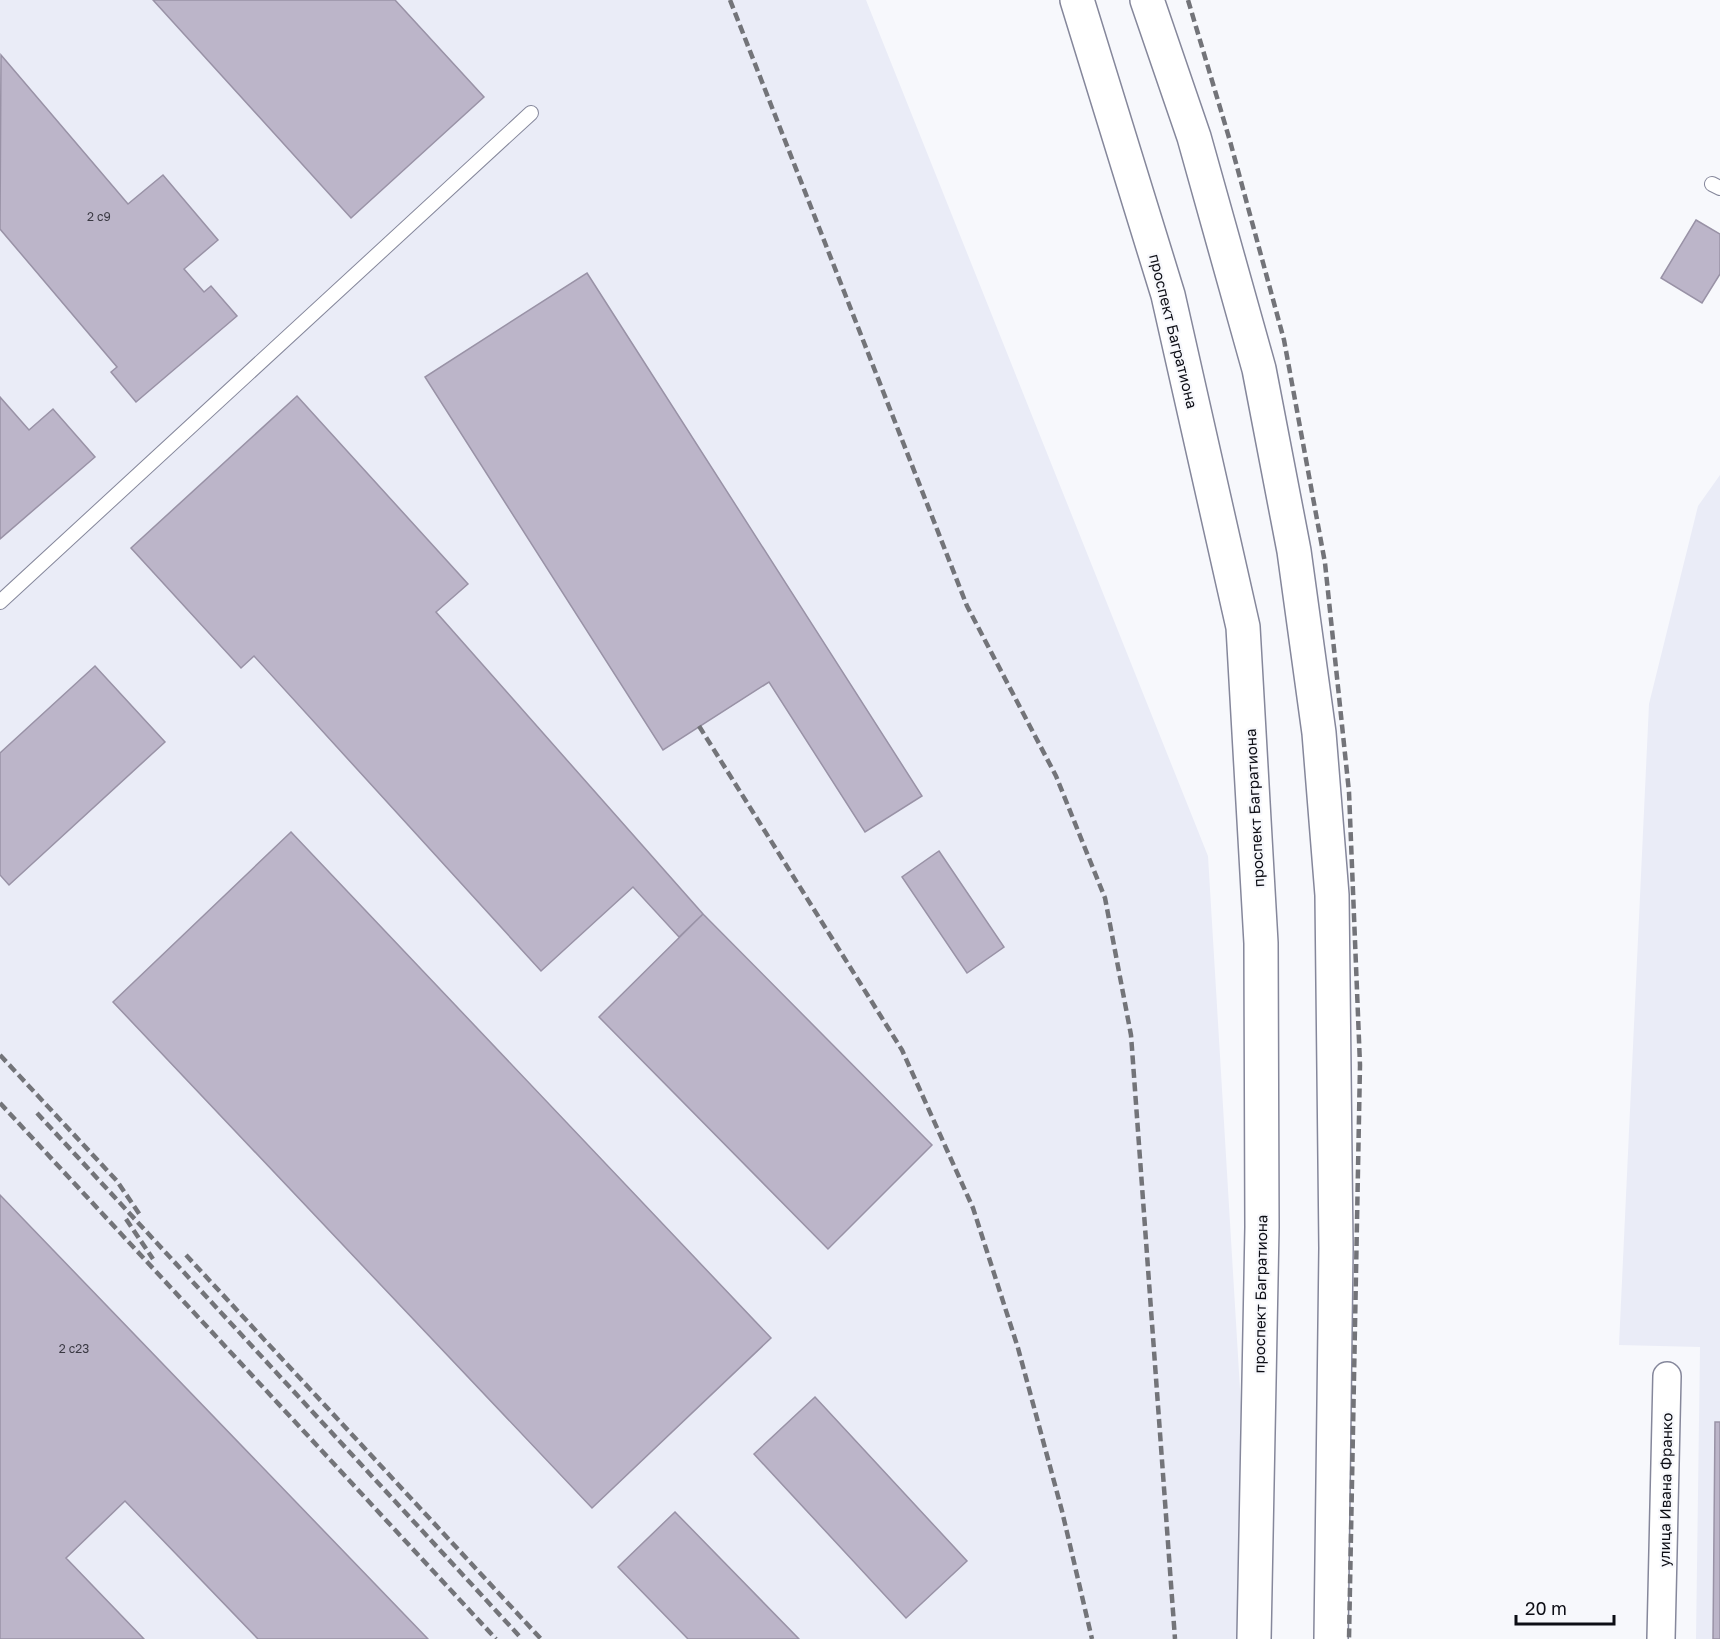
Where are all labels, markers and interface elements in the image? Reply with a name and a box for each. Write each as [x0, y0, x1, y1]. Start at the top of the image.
house number: 2 с9 [87, 209, 111, 224]
street label: проспект Багратиона [1146, 252, 1202, 410]
street label: проспект Багратиона [1241, 728, 1267, 888]
street label: проспект Багратиона [1250, 1214, 1270, 1374]
house number: 2 с23 [59, 1341, 89, 1356]
street label: улица Ивана Франко [1655, 1413, 1675, 1567]
scale bar [1516, 1588, 1614, 1626]
text: 20 m [1525, 1597, 1567, 1619]

